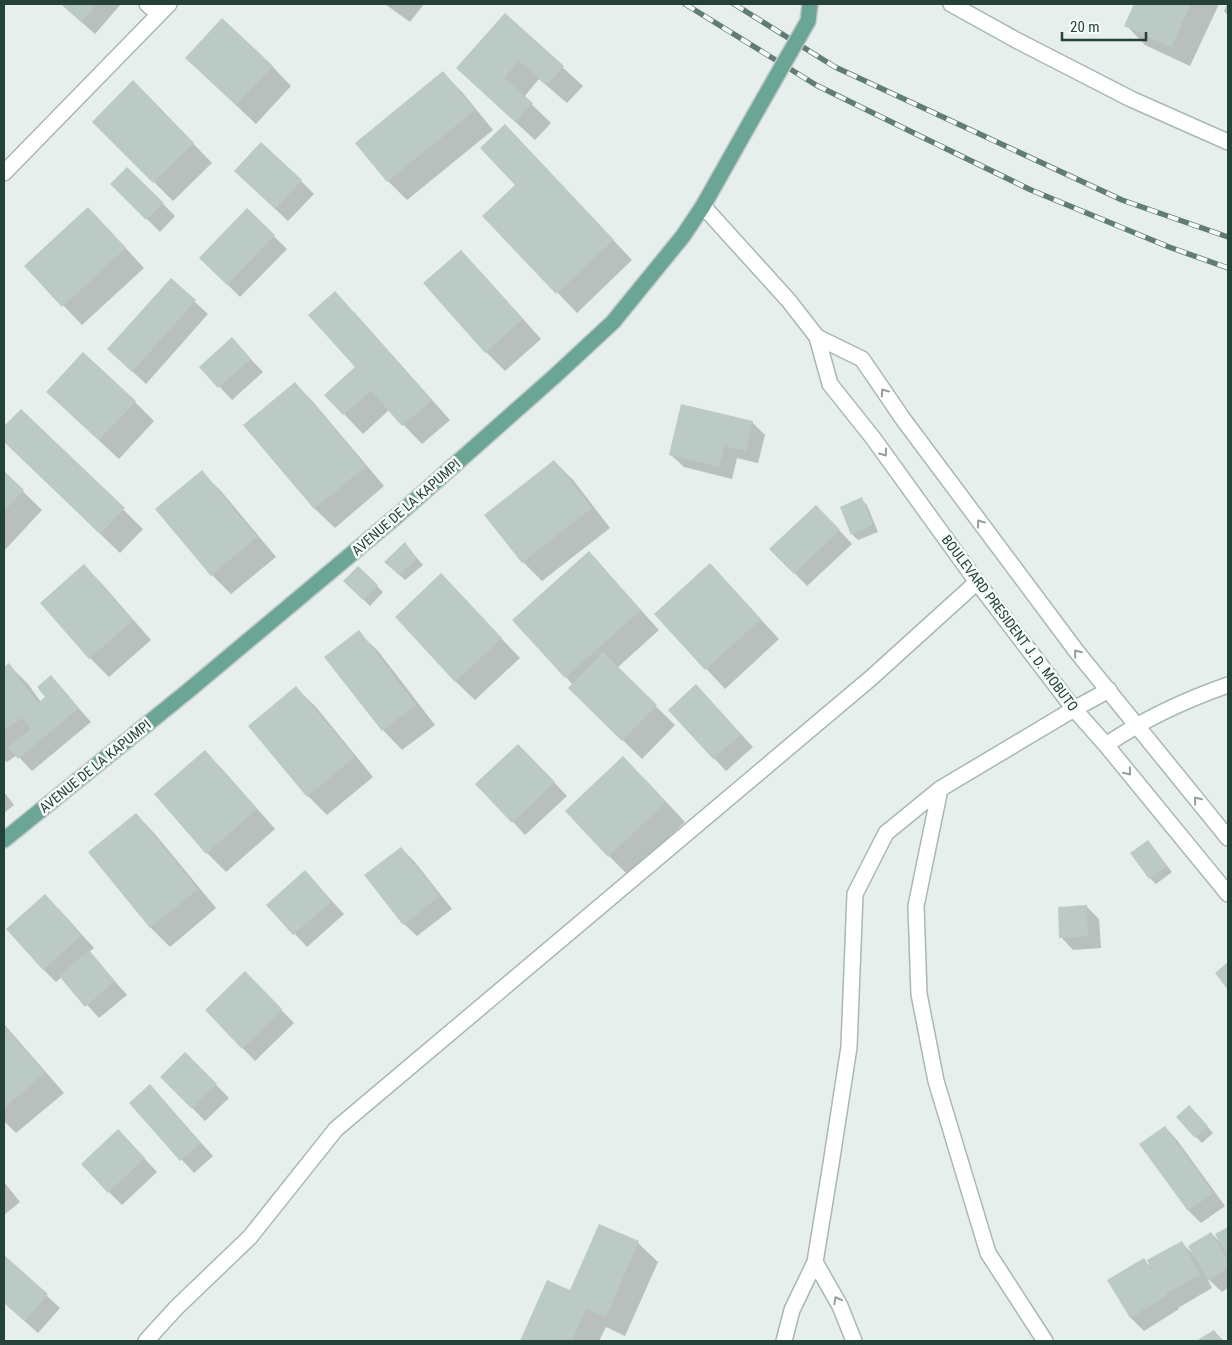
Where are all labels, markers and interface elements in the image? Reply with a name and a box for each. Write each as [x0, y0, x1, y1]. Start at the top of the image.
scale bar [1062, 10, 1146, 42]
text: 20 m [1070, 18, 1100, 36]
one-way arrow [881, 388, 890, 397]
one-way arrow [878, 447, 887, 457]
street label: AVENUE DE LA KAPUMPI [349, 456, 463, 558]
one-way arrow [977, 520, 985, 529]
street label: BOULEVARD PRESIDENT J. D. MOBUTO [939, 532, 1081, 714]
one-way arrow [1075, 650, 1083, 659]
street label: AVENUE DE LA KAPUMPI [36, 716, 154, 816]
one-way arrow [1123, 767, 1132, 776]
one-way arrow [1194, 797, 1203, 806]
one-way arrow [833, 1297, 843, 1306]

